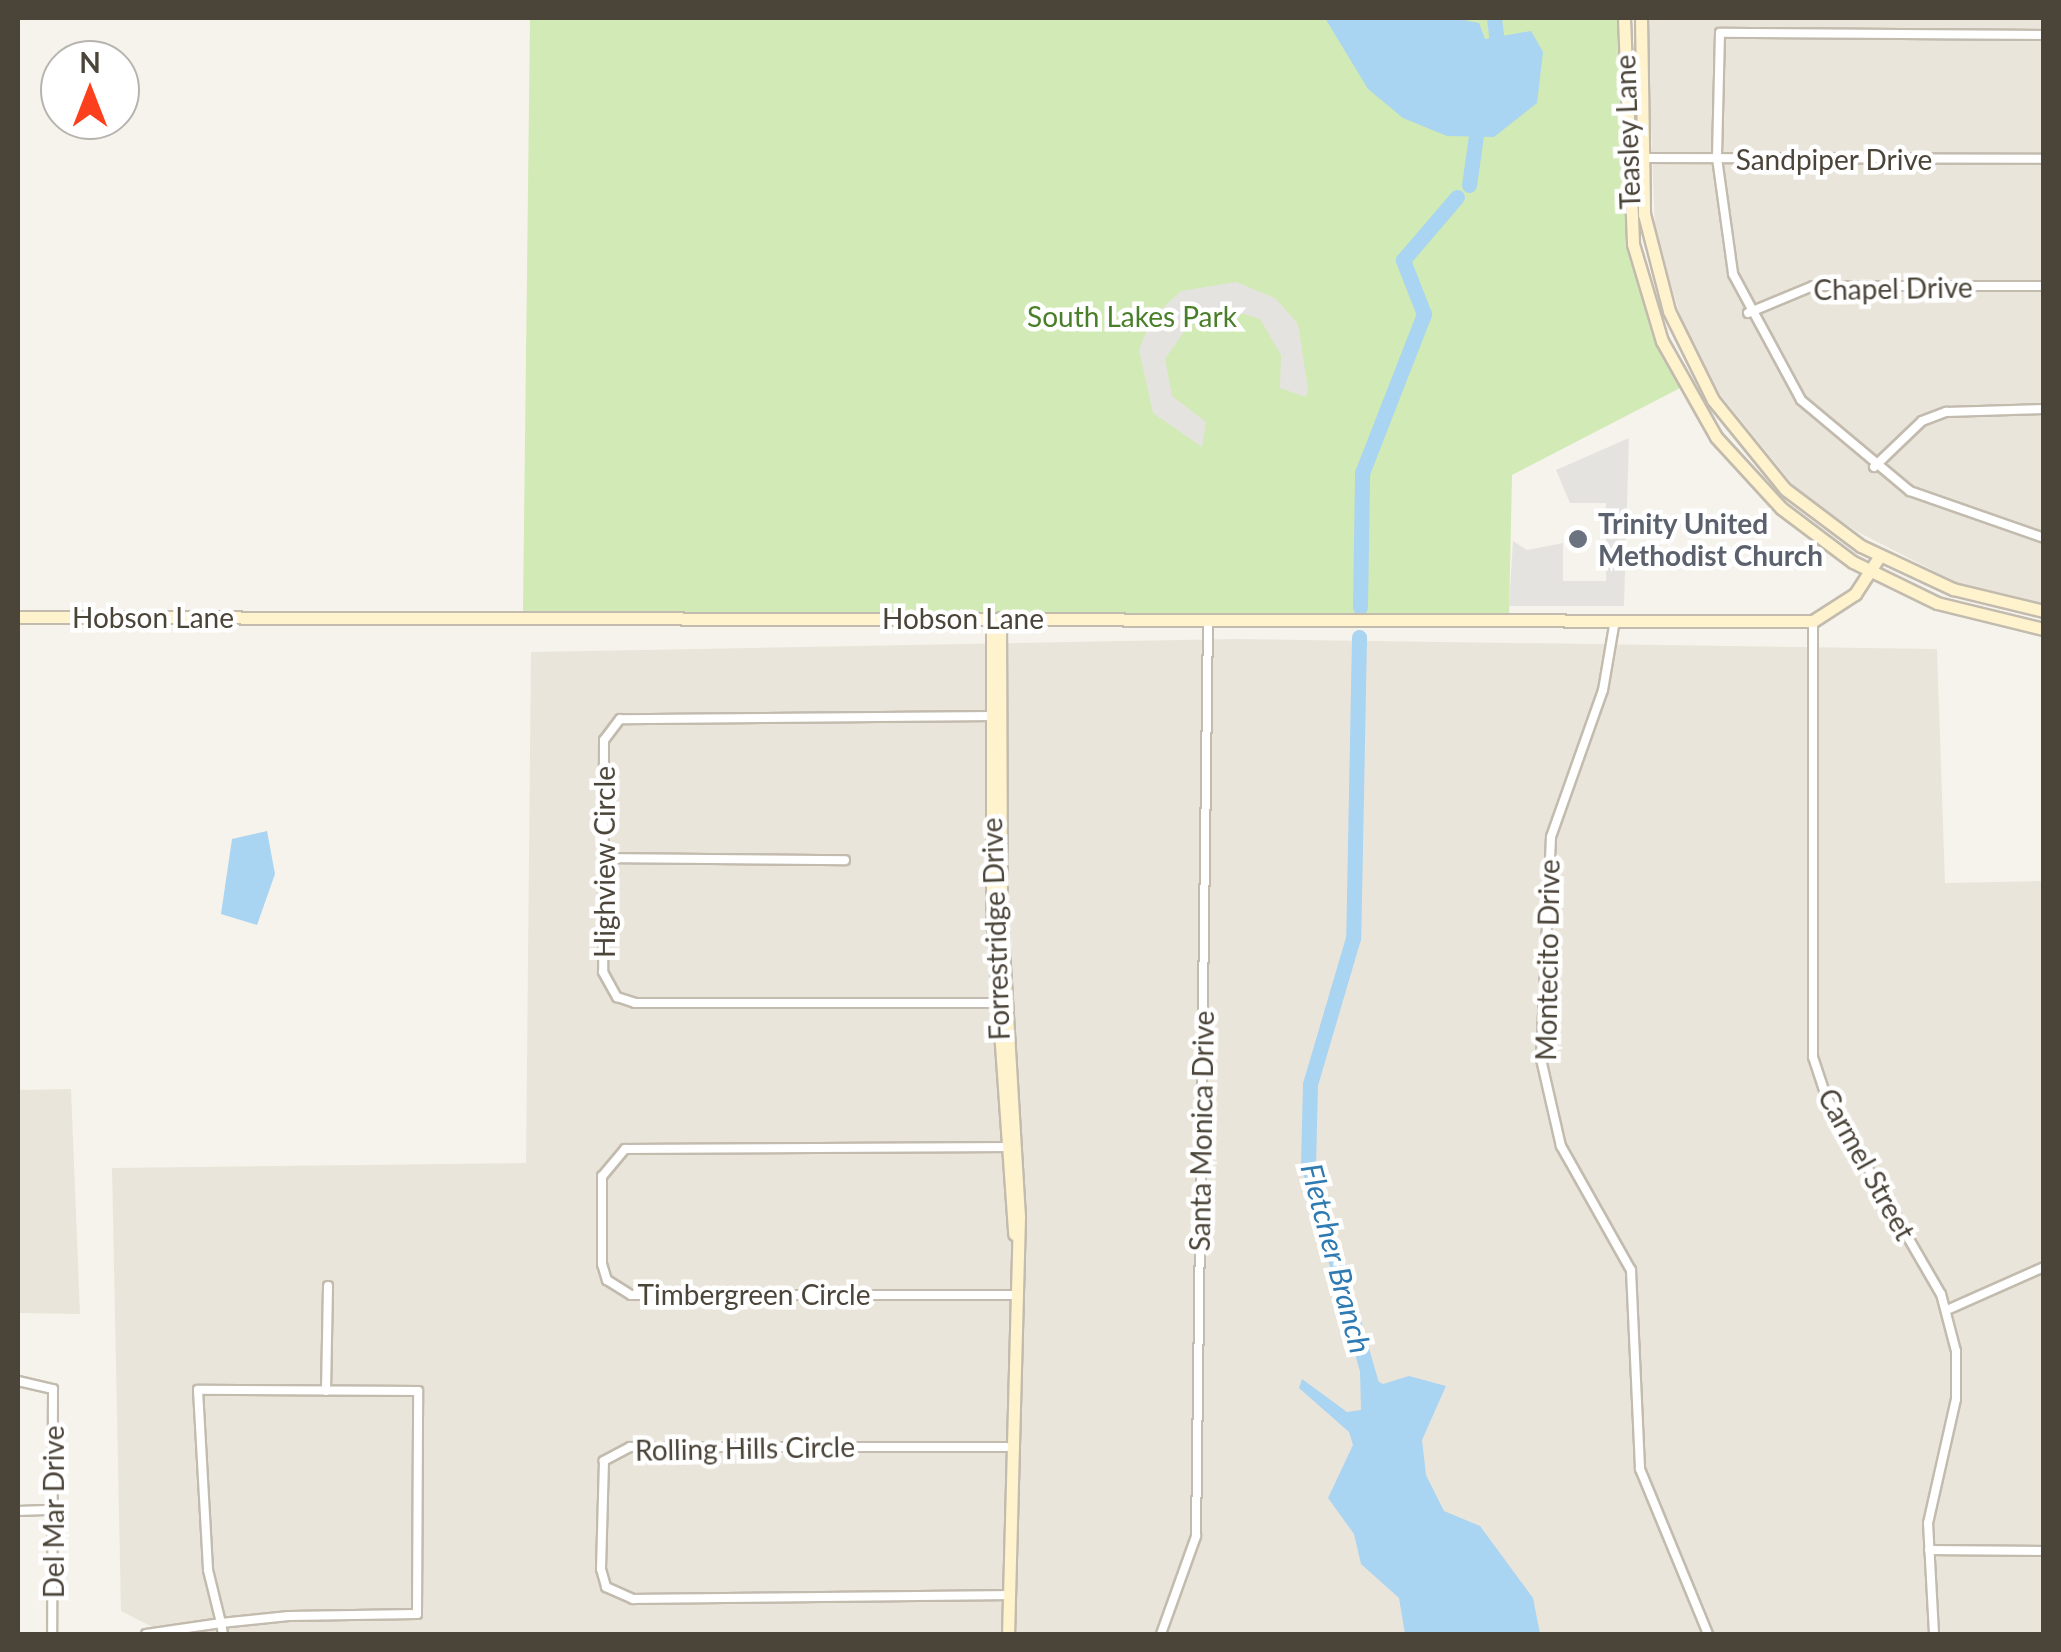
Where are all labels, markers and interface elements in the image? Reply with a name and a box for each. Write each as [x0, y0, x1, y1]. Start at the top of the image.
north arrow [40, 40, 140, 140]
text: N [79, 45, 101, 79]
street label: Teasley Lane [1608, 54, 1646, 210]
street label: Sandpiper Drive [1735, 142, 1933, 176]
street label: Chapel Drive [1813, 270, 1973, 306]
park label: South Lakes Park [1027, 299, 1237, 333]
place label: Trinity United Methodist Church [1598, 506, 1823, 572]
marker: Trinity United Methodist Church [1567, 528, 1589, 550]
street label: Hobson Lane [72, 600, 234, 634]
street label: Hobson Lane [882, 601, 1044, 635]
street label: Highview Circle [587, 766, 621, 958]
street label: Forrestridge Drive [974, 817, 1016, 1041]
street label: Montecito Drive [1528, 859, 1566, 1061]
street label: Santa Monica Drive [1182, 1011, 1220, 1251]
street label: Carmel Street [1812, 1082, 1922, 1246]
water label: Fletcher Branch [1294, 1159, 1380, 1357]
street label: Timbergreen Circle [638, 1277, 870, 1311]
street label: Del Mar Drive [36, 1425, 70, 1599]
street label: Rolling Hills Circle [635, 1429, 855, 1467]

